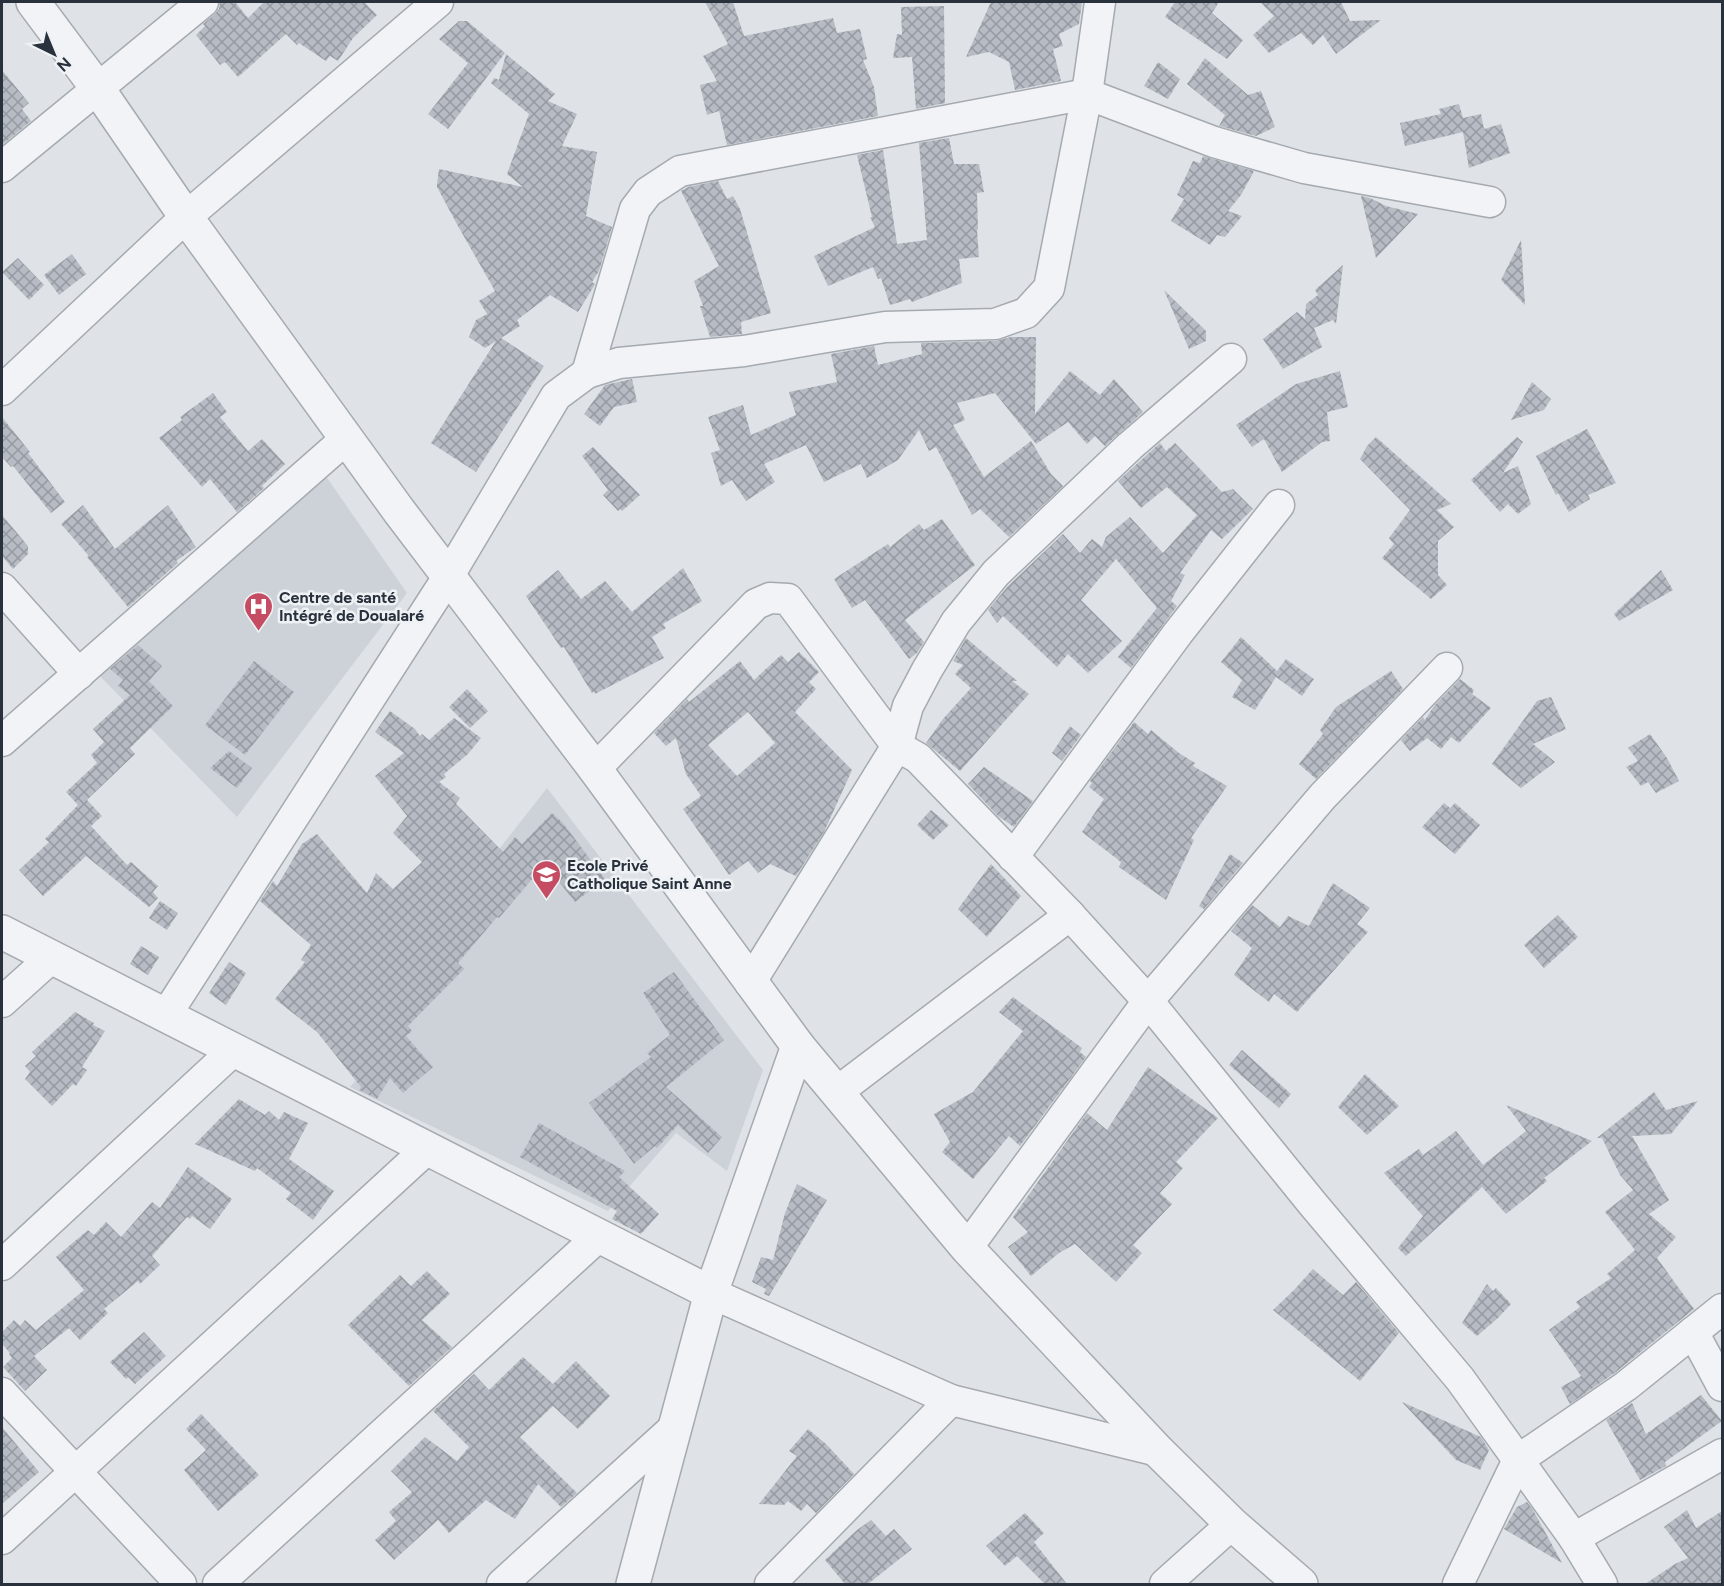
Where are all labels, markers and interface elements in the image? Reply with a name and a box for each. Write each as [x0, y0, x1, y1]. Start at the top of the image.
north arrow [24, 24, 84, 84]
text: N [53, 53, 75, 76]
place label: Centre de santé Intégré de Doualaré [279, 588, 424, 625]
hospital icon: Centre de santé Intégré de Doualaré [242, 590, 274, 632]
place label: Ecole Privé Catholique Saint Anne [567, 856, 732, 893]
school or university icon: Ecole Privé Catholique Saint Anne [530, 858, 562, 900]

